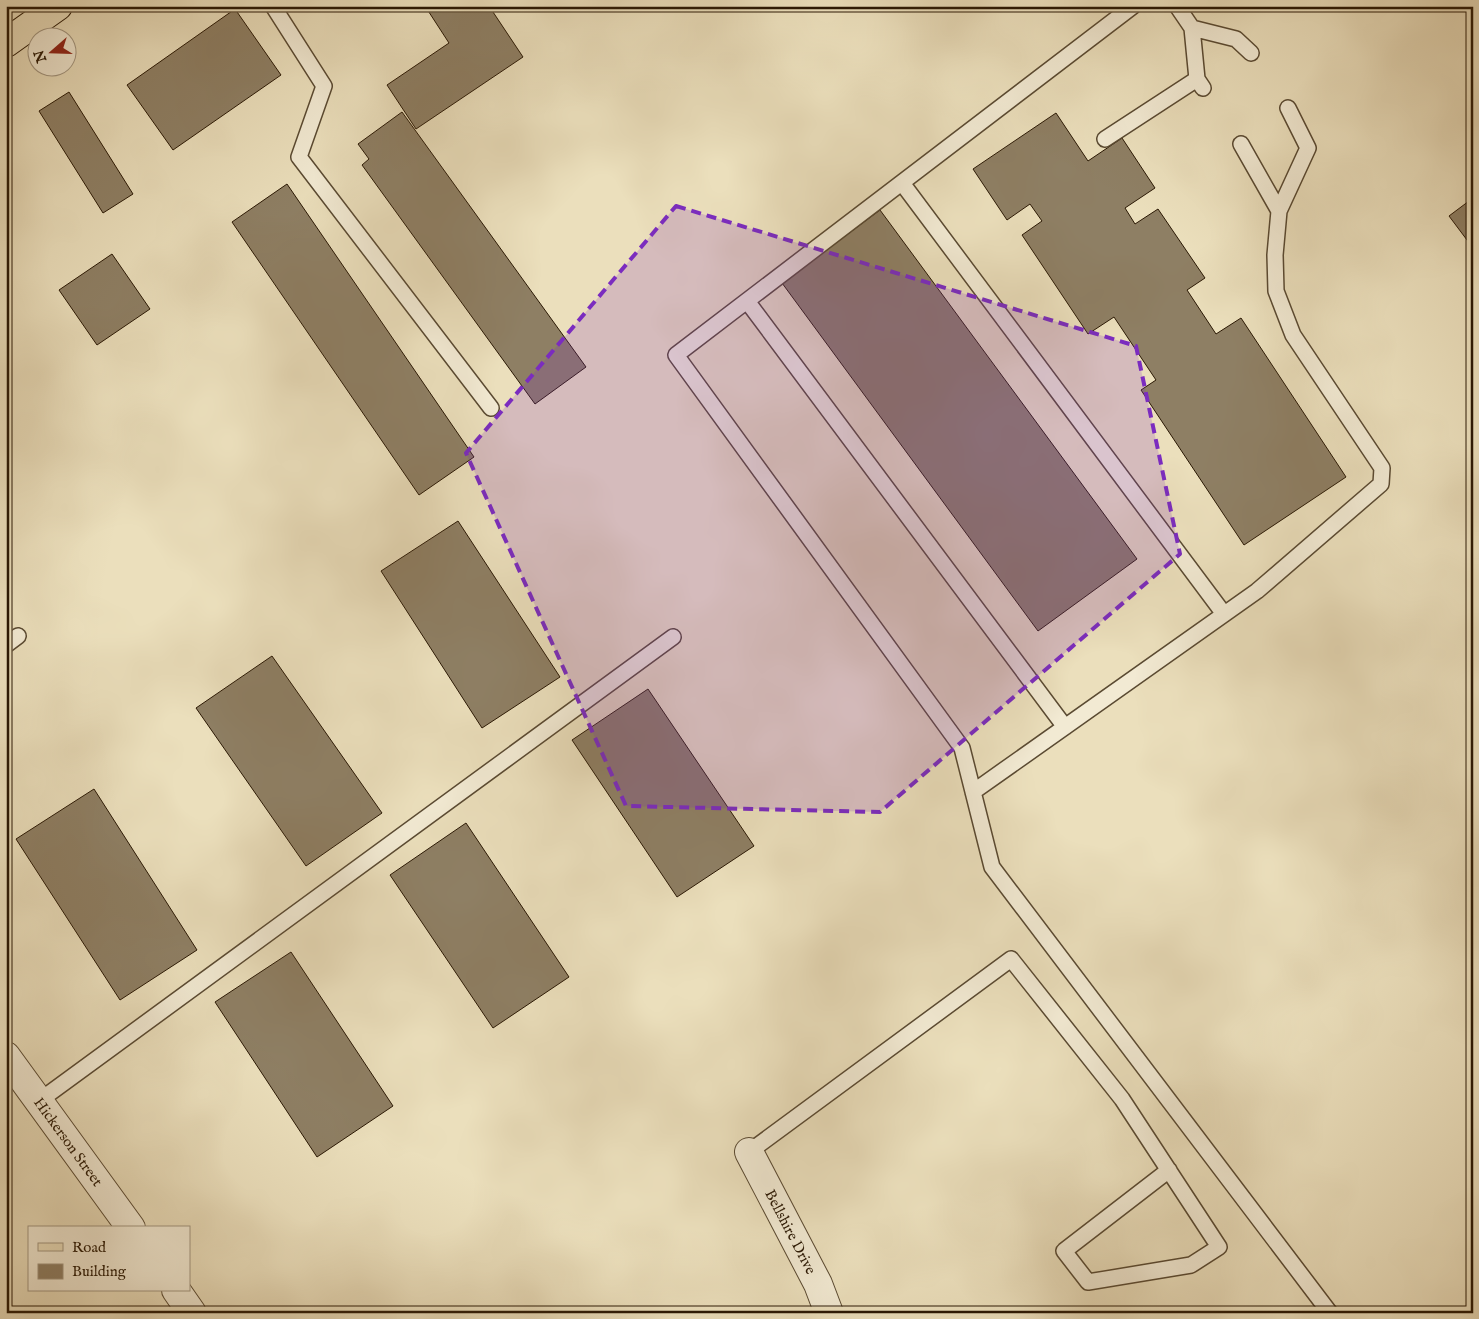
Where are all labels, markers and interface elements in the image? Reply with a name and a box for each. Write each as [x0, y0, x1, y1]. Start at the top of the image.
north arrow [28, 28, 78, 78]
text: N [30, 47, 52, 66]
street label: Hickerson Street [30, 1093, 107, 1190]
street label: Bellshire Drive [761, 1186, 821, 1277]
legend [28, 1226, 190, 1292]
text: Road [72, 1238, 107, 1257]
text: Building [72, 1262, 127, 1281]

